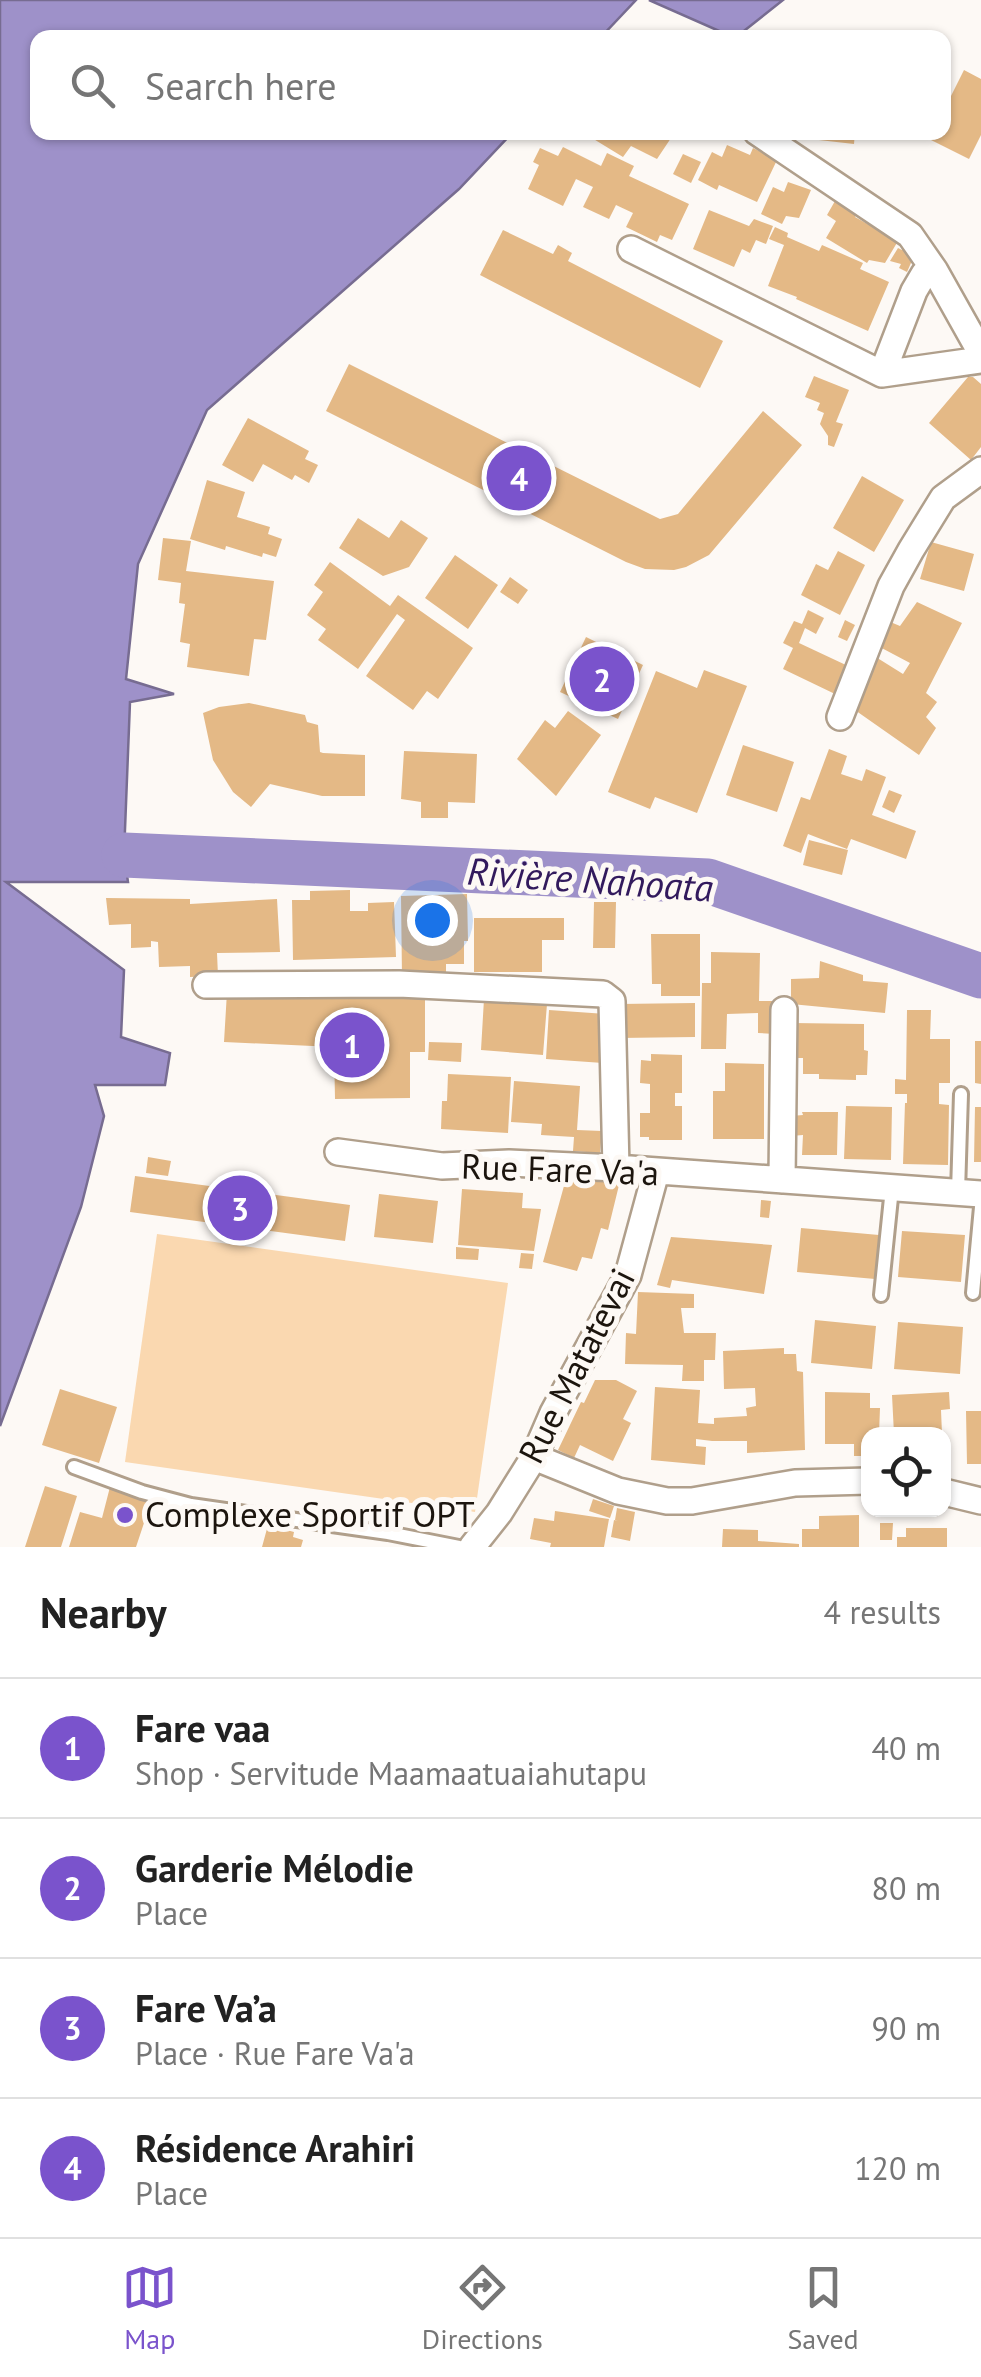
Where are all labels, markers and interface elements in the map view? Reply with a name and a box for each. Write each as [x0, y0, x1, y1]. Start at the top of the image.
search box [30, 30, 951, 140]
icon: search [65, 58, 120, 113]
text: Search here [145, 61, 337, 110]
pin: 4 [486, 440, 552, 516]
pin: 2 [570, 642, 634, 716]
water label: Rivière Nahoata [466, 845, 715, 912]
your location [407, 895, 458, 946]
pin: 1 [320, 1008, 384, 1082]
street label: Rue Fare Va'a [460, 1143, 660, 1195]
pin: 3 [208, 1170, 272, 1246]
street label: Rue Matatevai [507, 1260, 645, 1471]
map controls [861, 1427, 951, 1517]
button: locate [861, 1427, 951, 1517]
place label: Complexe Sportif OPT [145, 1491, 475, 1537]
marker: Complexe Sportif OPT [114, 1504, 136, 1526]
text: Nearby [40, 1585, 167, 1640]
text: 4 results [823, 1591, 941, 1633]
text: Fare vaa [135, 1703, 270, 1752]
text: 1 [63, 1727, 82, 1769]
text: 40 m [872, 1727, 941, 1769]
text: Shop · Servitude Maamaatuaiahutapu [135, 1752, 647, 1794]
text: Garderie Mélodie [135, 1843, 414, 1892]
text: 2 [63, 1867, 82, 1909]
text: 80 m [872, 1867, 941, 1909]
text: Place [135, 1892, 208, 1934]
text: Fare Va’a [135, 1983, 277, 2032]
text: 3 [63, 2007, 82, 2049]
text: 90 m [872, 2007, 941, 2049]
text: Place · Rue Fare Va'a [135, 2032, 415, 2074]
text: Résidence Arahiri [135, 2123, 415, 2172]
text: 4 [63, 2147, 82, 2189]
text: 120 m [854, 2147, 941, 2189]
text: Place [135, 2172, 208, 2214]
tab: Map [122, 2260, 177, 2357]
tab: Directions [422, 2260, 543, 2357]
tab: Saved [787, 2260, 859, 2357]

